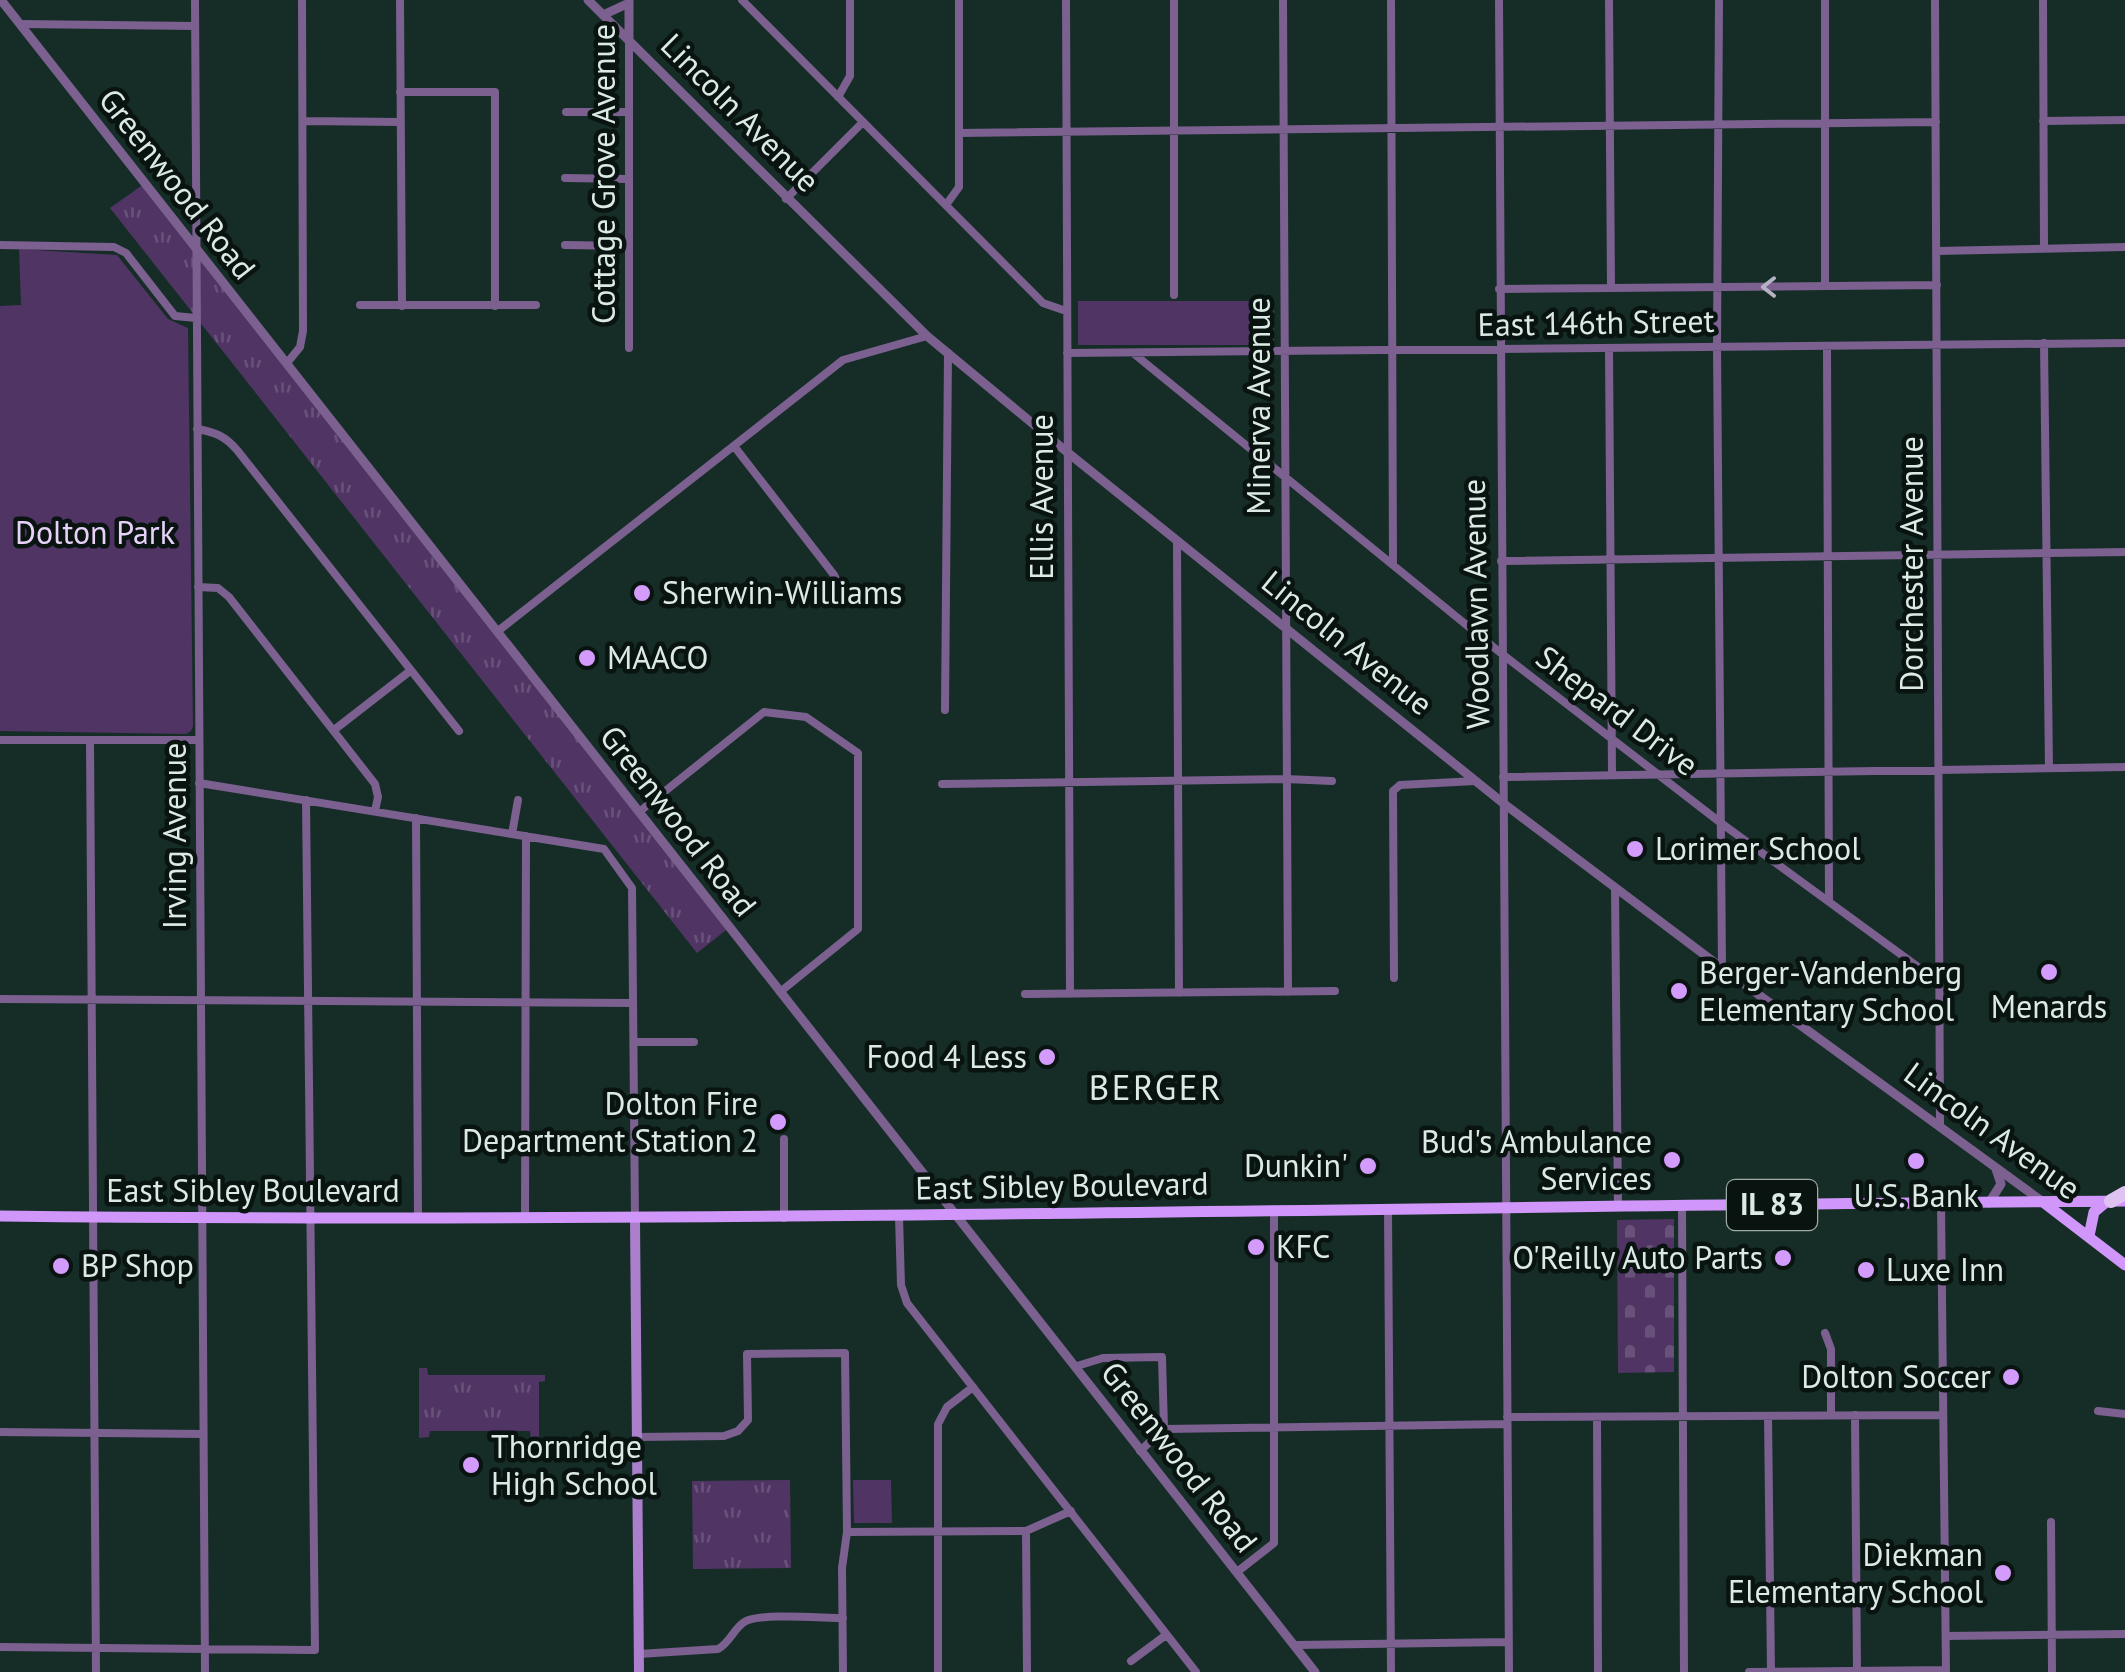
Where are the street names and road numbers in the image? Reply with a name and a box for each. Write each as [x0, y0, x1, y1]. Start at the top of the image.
street label: Cottage Grove Avenue [582, 24, 624, 324]
street label: Lincoln Avenue [652, 24, 829, 201]
street label: Greenwood Road [90, 79, 265, 287]
street label: Minerva Avenue [1237, 297, 1279, 515]
street label: East 146th Street [1477, 299, 1715, 345]
street label: Ellis Avenue [1020, 414, 1062, 580]
street label: Dorchester Avenue [1890, 436, 1932, 692]
street label: Woodlawn Avenue [1452, 478, 1498, 730]
street label: Lincoln Avenue [1254, 561, 1442, 724]
street label: Shepard Drive [1528, 636, 1707, 785]
street label: Greenwood Road [591, 716, 766, 924]
street label: Irving Avenue [153, 743, 195, 929]
street label: Lincoln Avenue [1896, 1052, 2089, 1208]
street label: East Sibley Boulevard [915, 1161, 1209, 1209]
street label: East Sibley Boulevard [106, 1169, 400, 1211]
road number: IL 83 [1727, 1180, 1817, 1230]
street label: Greenwood Road [1092, 1352, 1267, 1560]

